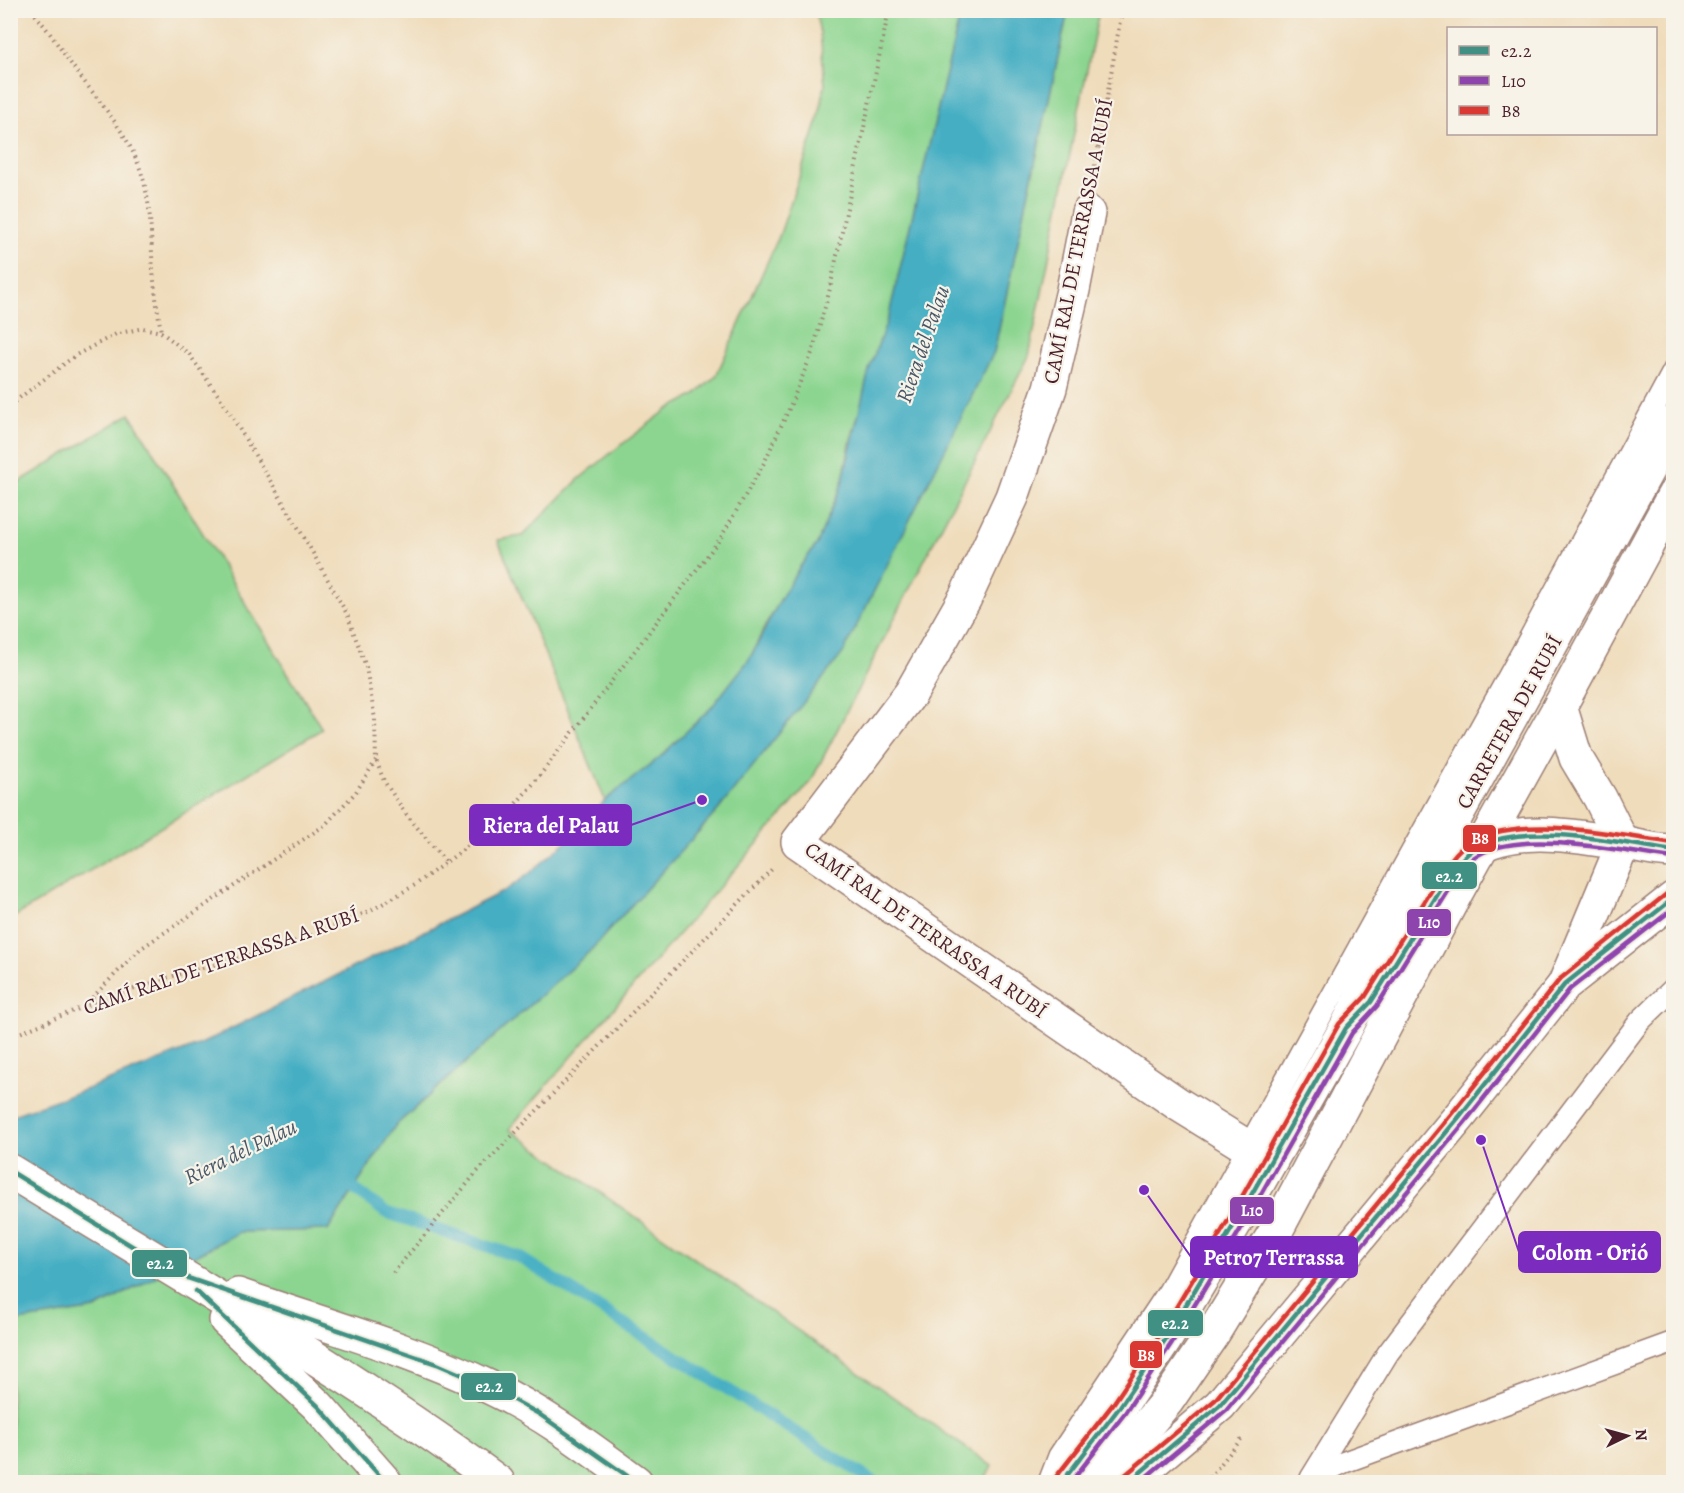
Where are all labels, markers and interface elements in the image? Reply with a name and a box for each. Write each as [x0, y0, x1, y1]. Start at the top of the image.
legend [1447, 27, 1657, 135]
text: e2.2 [1501, 39, 1532, 63]
text: L10 [1501, 69, 1526, 93]
street label: CAMÍ RAL DE TERRASSA A RUBÍ [1037, 96, 1119, 386]
text: B8 [1501, 99, 1520, 123]
water label: Riera del Palau [889, 281, 957, 407]
street label: CARRETERA DE RUBÍ [1450, 630, 1568, 814]
callout: Riera del Palau [470, 805, 631, 845]
text: Riera del Palau [483, 811, 620, 841]
line badge: B8 [1462, 824, 1497, 853]
text: B8 [1471, 828, 1489, 850]
street label: CAMÍ RAL DE TERRASSA A RUBÍ [799, 835, 1053, 1025]
line badge: e2.2 [1421, 861, 1478, 890]
text: e2.2 [1435, 866, 1463, 888]
street label: CAMÍ RAL DE TERRASSA A RUBÍ [79, 901, 363, 1021]
line badge: L10 [1406, 908, 1452, 937]
text: L10 [1418, 912, 1440, 934]
water label: Riera del Palau [179, 1112, 302, 1192]
line badge: L10 [1229, 1196, 1275, 1225]
text: L10 [1241, 1200, 1263, 1222]
callout: Colom - Orió [1519, 1232, 1660, 1272]
callout: Petro7 Terrassa [1191, 1237, 1357, 1277]
text: Colom - Orió [1532, 1238, 1648, 1268]
text: Petro7 Terrassa [1203, 1243, 1345, 1273]
line badge: e2.2 [131, 1249, 188, 1278]
text: e2.2 [146, 1253, 174, 1275]
line badge: e2.2 [1147, 1309, 1204, 1337]
text: e2.2 [1161, 1313, 1189, 1335]
line badge: B8 [1129, 1340, 1163, 1369]
text: B8 [1137, 1345, 1155, 1367]
line badge: e2.2 [460, 1372, 517, 1401]
text: e2.2 [475, 1376, 503, 1398]
north arrow [1597, 1406, 1657, 1466]
text: N [1629, 1428, 1652, 1442]

